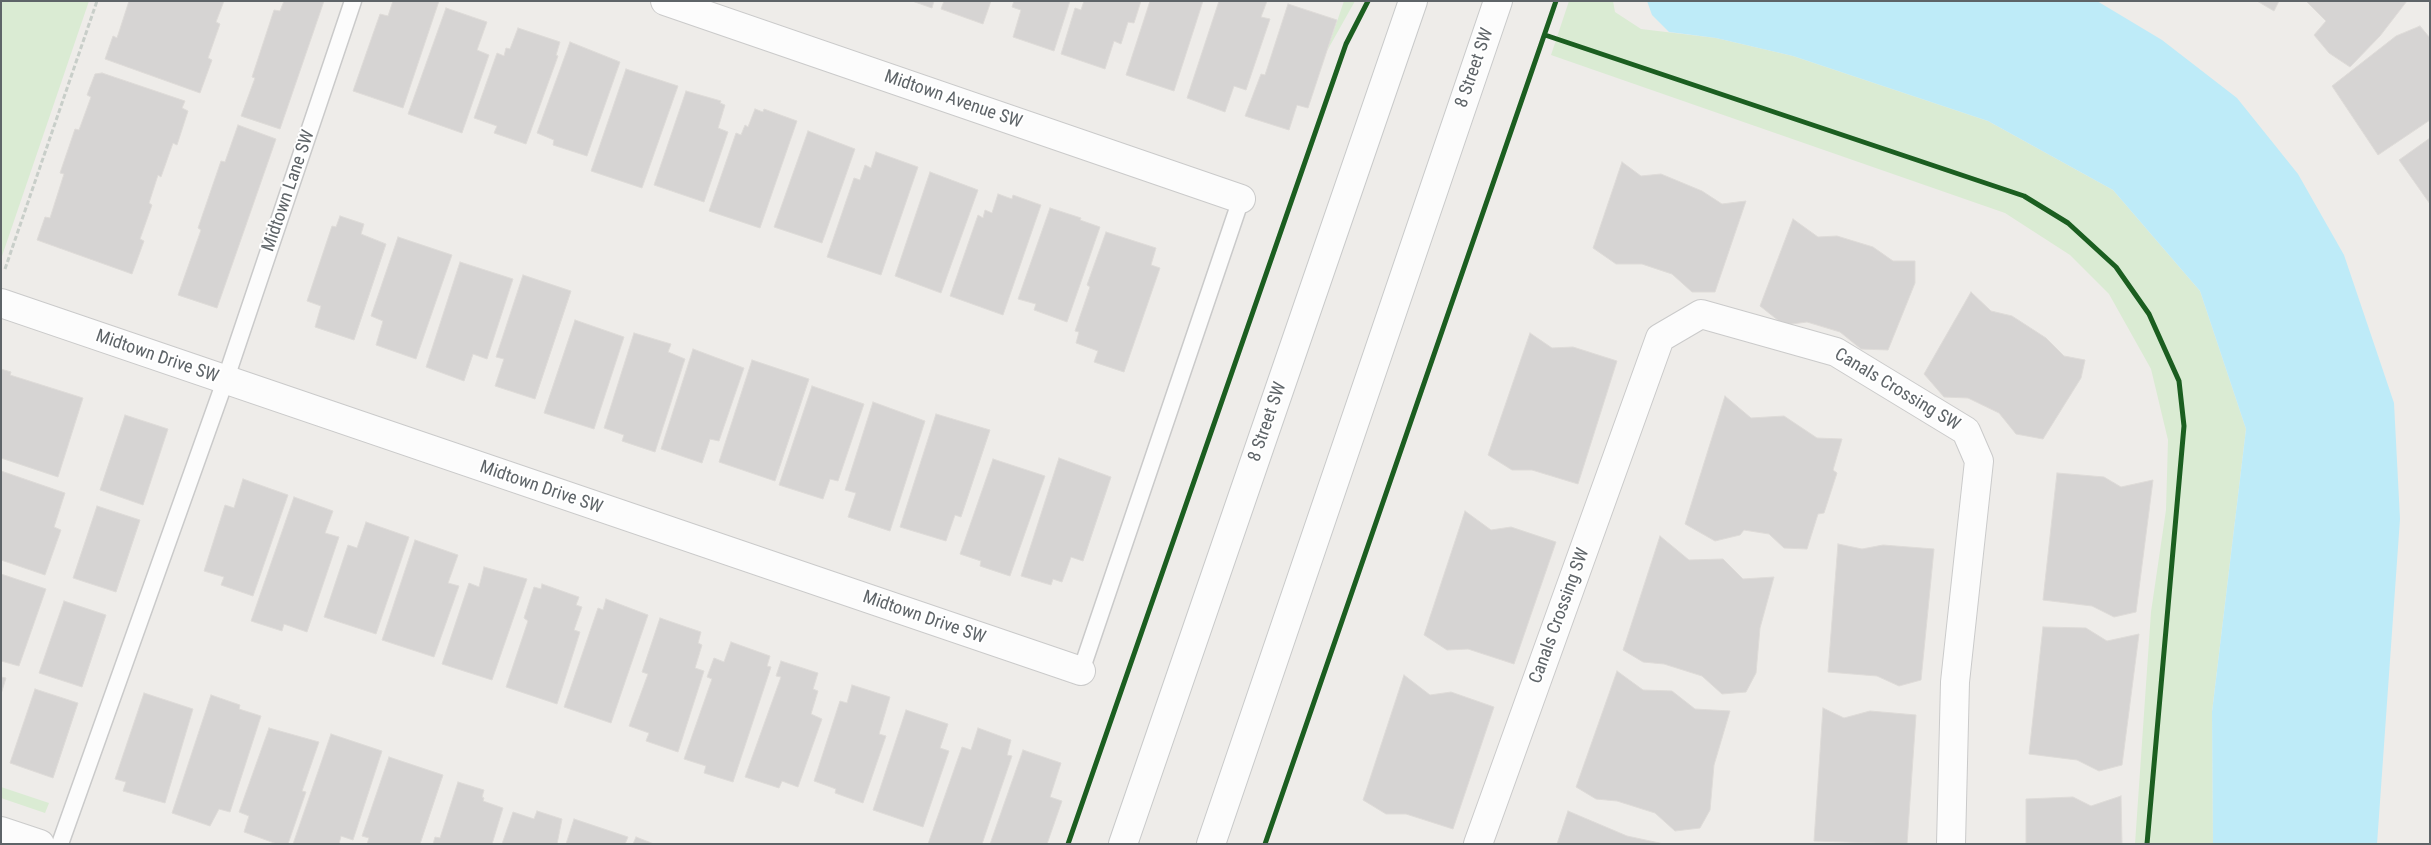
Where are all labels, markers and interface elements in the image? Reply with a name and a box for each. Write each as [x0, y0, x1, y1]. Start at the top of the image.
street label: 8 Street SW [1451, 26, 1499, 110]
street label: Midtown Avenue SW [881, 66, 1025, 134]
street label: Midtown Lane SW [258, 127, 320, 255]
street label: Midtown Drive SW [93, 326, 221, 388]
street label: Canals Crossing SW [1830, 344, 1964, 436]
street label: 8 Street SW [1244, 380, 1292, 464]
street label: Midtown Drive SW [477, 457, 605, 519]
street label: Canals Crossing SW [1525, 545, 1595, 687]
street label: Midtown Drive SW [860, 587, 988, 649]

